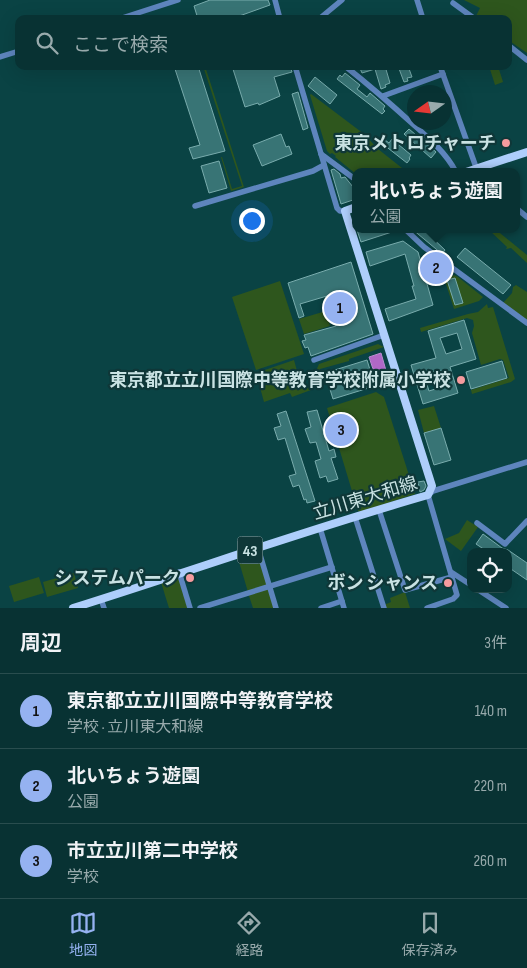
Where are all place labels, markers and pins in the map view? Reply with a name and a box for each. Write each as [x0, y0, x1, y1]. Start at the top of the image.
place label: 東京メトロチャーチ [334, 133, 496, 154]
marker: 東京メトロチャーチ [500, 137, 512, 149]
pin: 2 [420, 249, 452, 287]
pin: 1 [324, 289, 356, 327]
place label: 東京都立立川国際中等教育学校附属小学校 [109, 370, 451, 391]
marker: 東京都立立川国際中等教育学校附属小学校 [455, 374, 467, 386]
pin: 3 [325, 411, 357, 449]
place label: システムパーク [55, 568, 180, 589]
marker: システムパーク [184, 572, 196, 584]
place label: ボン シャンス [328, 573, 438, 594]
marker: ボン シャンス [442, 577, 454, 589]

